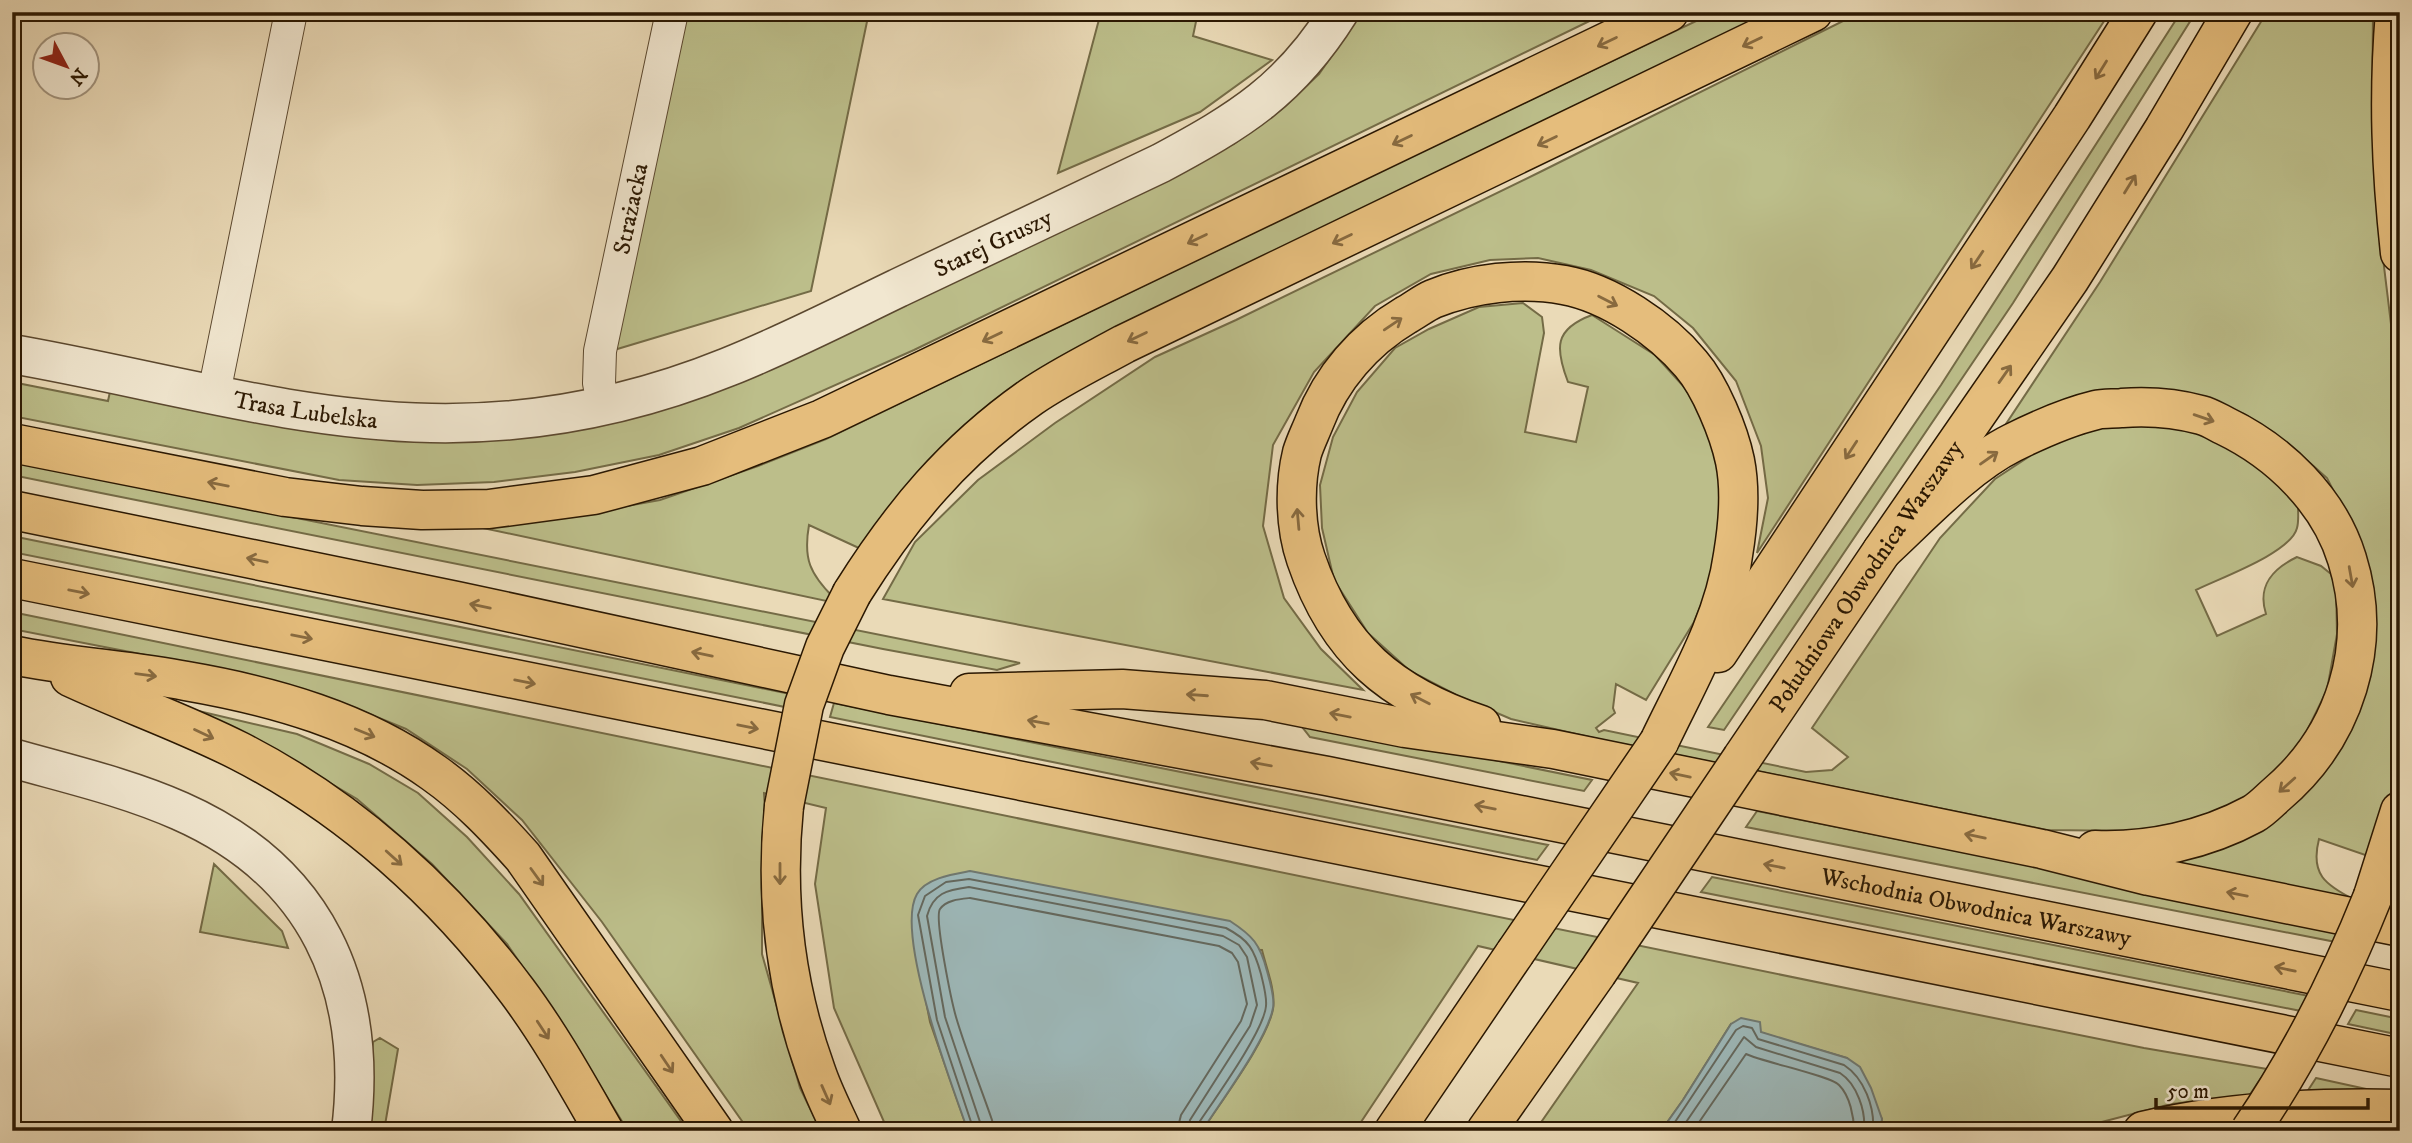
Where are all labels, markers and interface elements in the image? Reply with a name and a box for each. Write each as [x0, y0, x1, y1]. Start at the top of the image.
north arrow [32, 32, 102, 102]
one-way arrow [1597, 36, 1618, 49]
one-way arrow [1742, 36, 1763, 50]
one-way arrow [2094, 60, 2109, 79]
text: N [64, 63, 91, 90]
one-way arrow [1392, 134, 1413, 148]
one-way arrow [1537, 134, 1558, 148]
street label: Strażacka [607, 160, 656, 257]
one-way arrow [2122, 175, 2137, 194]
street label: Starej Gruszy [929, 202, 1058, 285]
one-way arrow [1187, 233, 1208, 246]
one-way arrow [1332, 233, 1353, 246]
one-way arrow [1970, 250, 1984, 270]
one-way arrow [1597, 295, 1618, 309]
one-way arrow [1383, 317, 1402, 331]
one-way arrow [982, 331, 1003, 345]
one-way arrow [1127, 331, 1148, 345]
one-way arrow [1998, 365, 2012, 384]
street label: Trasa Lubelska [231, 385, 380, 436]
one-way arrow [2192, 412, 2214, 425]
street label: Południowa Obwodnica Warszawy [1763, 434, 1970, 719]
one-way arrow [1844, 440, 1859, 459]
one-way arrow [1979, 451, 1998, 465]
one-way arrow [207, 476, 230, 490]
one-way arrow [1291, 508, 1304, 531]
one-way arrow [246, 553, 269, 567]
one-way arrow [2345, 565, 2358, 588]
one-way arrow [67, 585, 90, 599]
one-way arrow [469, 598, 492, 612]
one-way arrow [290, 631, 313, 644]
one-way arrow [691, 647, 714, 661]
one-way arrow [134, 669, 156, 682]
one-way arrow [513, 676, 536, 690]
one-way arrow [1187, 688, 1209, 701]
one-way arrow [1410, 691, 1431, 705]
one-way arrow [1329, 708, 1352, 721]
one-way arrow [1027, 715, 1050, 729]
one-way arrow [736, 721, 759, 735]
one-way arrow [353, 727, 375, 740]
one-way arrow [193, 728, 214, 742]
one-way arrow [1250, 756, 1273, 770]
one-way arrow [1669, 768, 1692, 782]
one-way arrow [2279, 776, 2296, 793]
one-way arrow [1474, 800, 1497, 814]
one-way arrow [1964, 828, 1987, 842]
one-way arrow [385, 850, 403, 866]
one-way arrow [1763, 858, 1786, 872]
one-way arrow [773, 862, 787, 885]
street label: Wschodnia Obwodnica Warszawy [1817, 862, 2134, 954]
one-way arrow [530, 867, 544, 886]
one-way arrow [2226, 886, 2249, 900]
one-way arrow [2274, 961, 2297, 975]
one-way arrow [536, 1019, 550, 1039]
one-way arrow [660, 1054, 674, 1073]
scale bar [2156, 1066, 2368, 1110]
text: 50 m [2167, 1079, 2209, 1105]
one-way arrow [820, 1084, 833, 1105]

